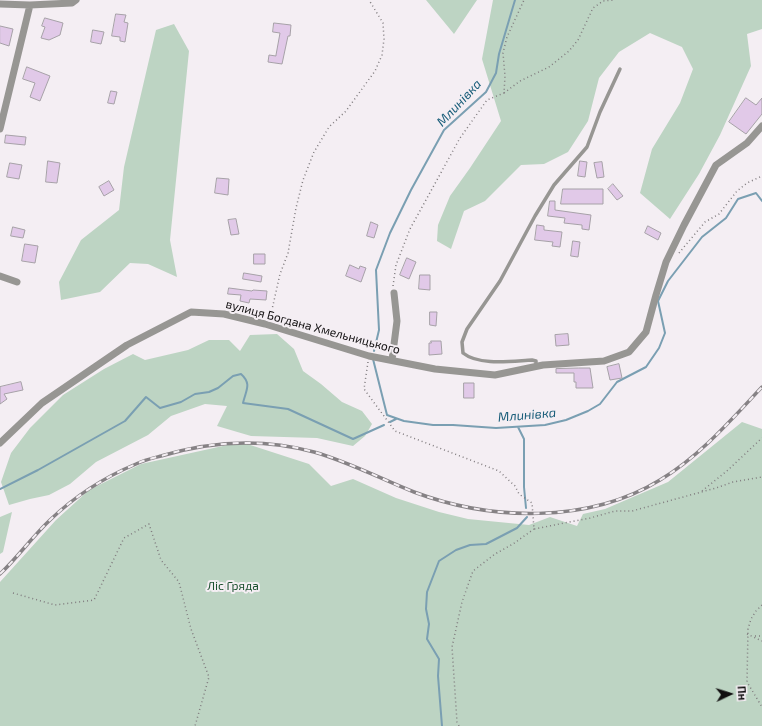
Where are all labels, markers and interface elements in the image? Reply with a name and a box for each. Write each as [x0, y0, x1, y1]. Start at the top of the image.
water label: Млинівка [433, 76, 485, 130]
street label: вулиця Богдана Хмельницького [224, 297, 402, 357]
water label: Млинівка [497, 405, 557, 425]
park label: Ліс Гряда [207, 579, 259, 593]
north arrow [710, 674, 750, 714]
text: Пн [735, 686, 749, 701]

